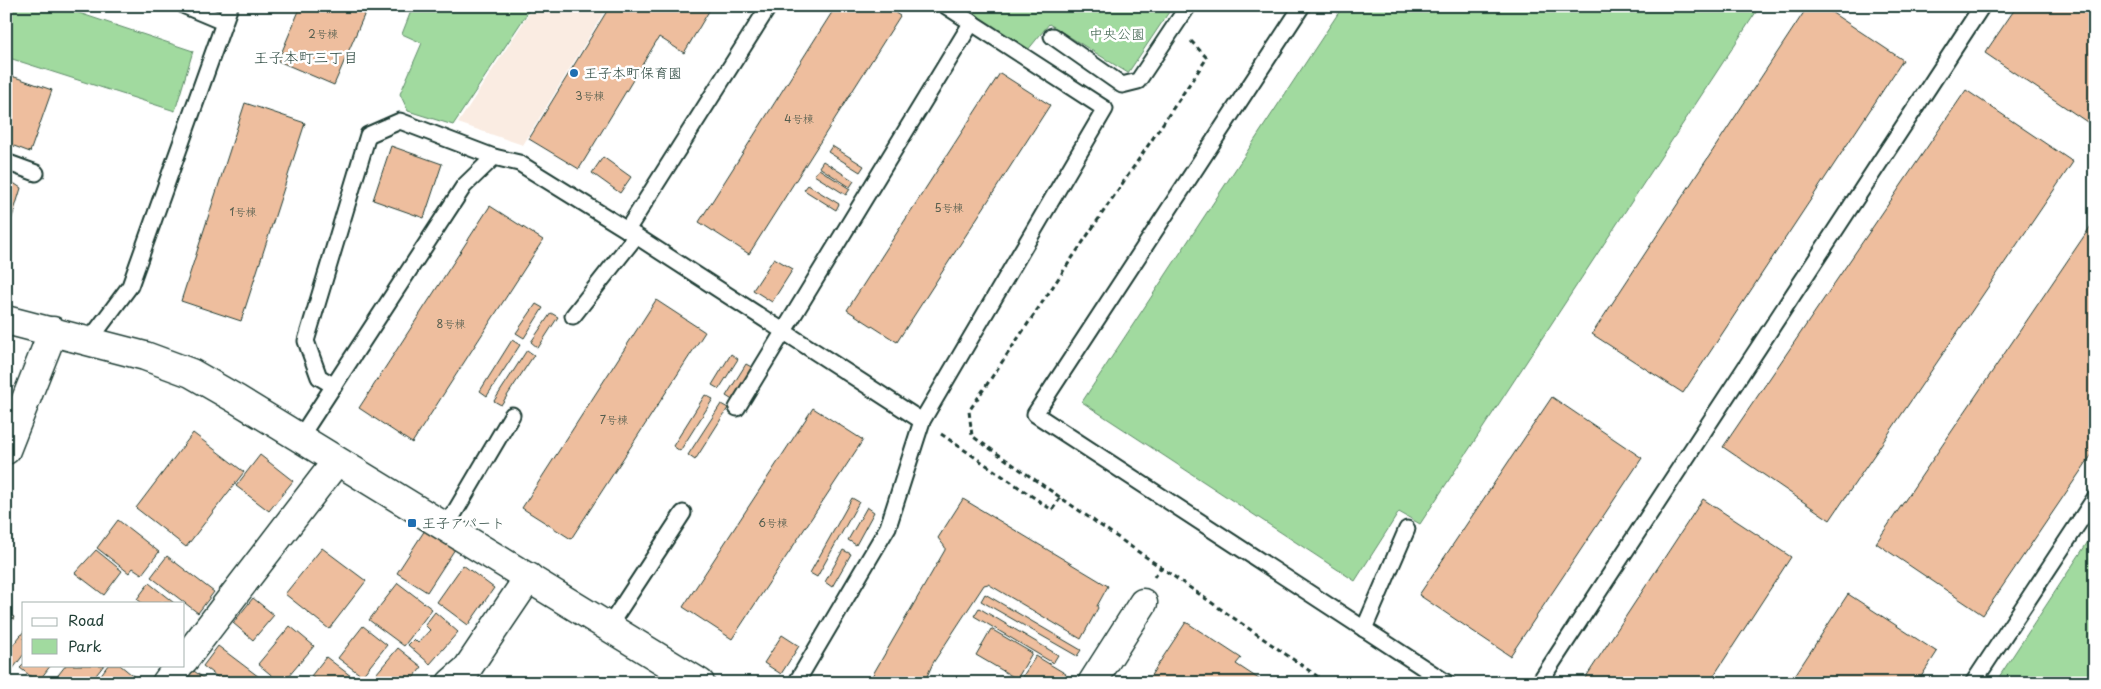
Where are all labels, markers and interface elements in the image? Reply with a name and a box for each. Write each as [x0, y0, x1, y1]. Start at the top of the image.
park label: 中央公園 [1089, 23, 1145, 44]
house number: 2号棟 [308, 25, 338, 42]
district label: 王子本町三丁目 [253, 45, 359, 68]
place label: 王子本町保育園 [584, 62, 682, 83]
marker: 王子本町保育園 [568, 67, 580, 79]
house number: 3号棟 [575, 87, 605, 104]
house number: 4号棟 [784, 110, 814, 127]
house number: 5号棟 [934, 199, 964, 216]
house number: 1号棟 [230, 203, 256, 220]
house number: 8号棟 [437, 315, 465, 332]
house number: 7号棟 [600, 411, 628, 428]
place label: 王子アパート [422, 512, 505, 533]
house number: 6号棟 [758, 514, 788, 531]
marker: 王子アパート [406, 517, 418, 529]
legend [22, 602, 185, 666]
text: Road [68, 608, 104, 631]
text: Park [68, 634, 102, 657]

